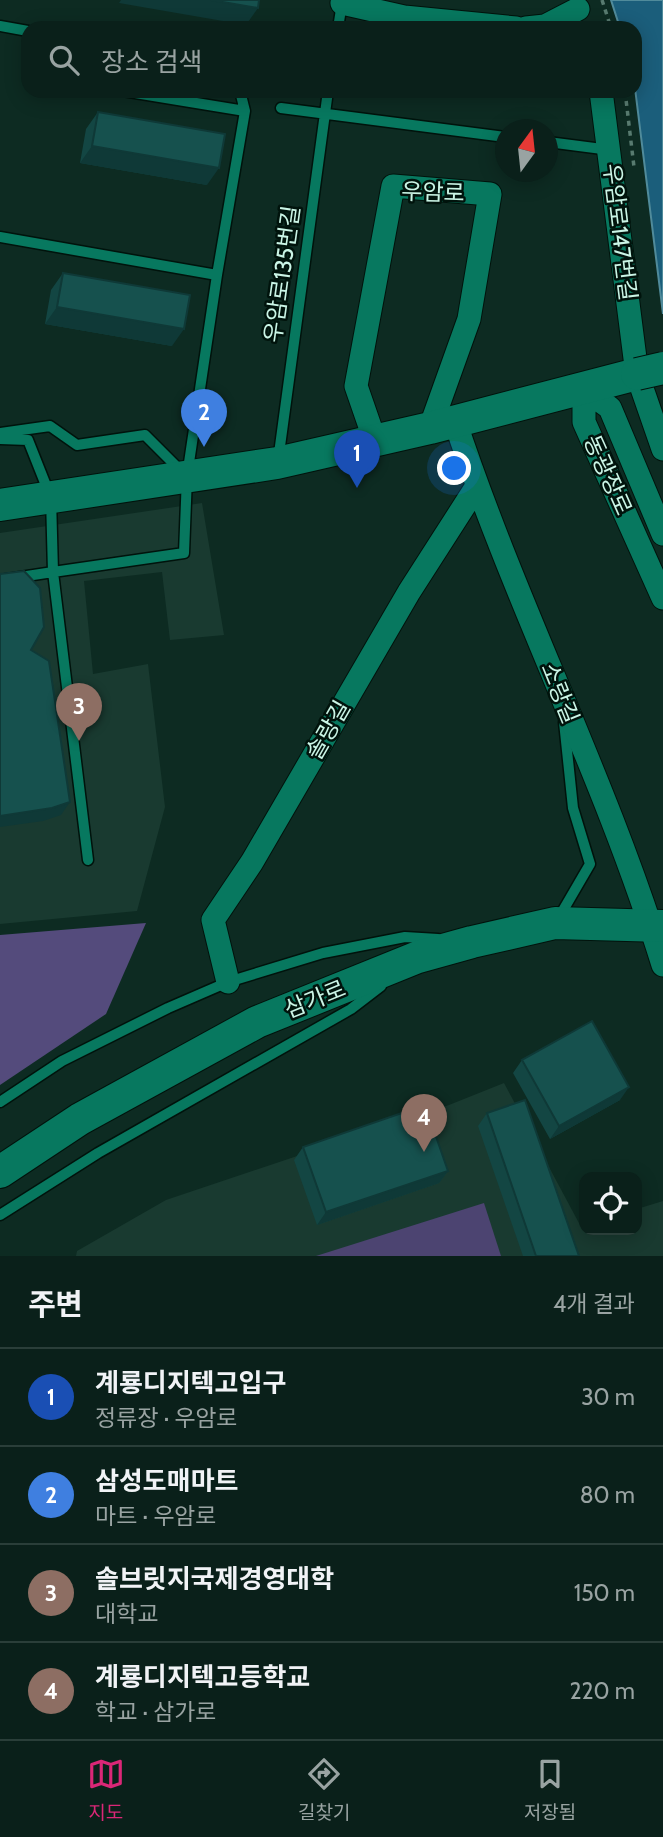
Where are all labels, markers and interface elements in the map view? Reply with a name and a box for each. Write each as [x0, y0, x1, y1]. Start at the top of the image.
search box [21, 21, 642, 98]
icon: search [45, 41, 83, 79]
text: 장소 검색 [101, 46, 203, 78]
north arrow [495, 119, 558, 182]
street label: 우암로147번길 [598, 162, 642, 302]
street label: 우암로 [401, 177, 465, 207]
street label: 우암로135번길 [259, 204, 305, 344]
pin: 2 [181, 389, 227, 447]
pin: 1 [334, 430, 380, 488]
street label: 동광장로 [578, 431, 638, 519]
your location [437, 451, 471, 485]
street label: 소랑길 [535, 658, 585, 728]
pin: 3 [56, 683, 102, 741]
street label: 솔랑길 [300, 696, 356, 764]
street label: 삼가로 [280, 974, 350, 1024]
pin: 4 [401, 1094, 447, 1152]
map controls [579, 1172, 642, 1235]
button: locate [579, 1172, 642, 1235]
text: 주변 [28, 1286, 83, 1323]
text: 4개 결과 [553, 1290, 635, 1318]
text: 계룡디지텍고입구 [95, 1367, 286, 1399]
text: 1 [47, 1383, 55, 1411]
text: 30 m [581, 1383, 635, 1411]
text: 정류장 · 우암로 [95, 1404, 238, 1432]
text: 삼성도매마트 [95, 1465, 239, 1497]
text: 2 [45, 1481, 57, 1509]
text: 80 m [580, 1481, 635, 1509]
text: 마트 · 우암로 [95, 1502, 217, 1530]
text: 솔브릿지국제경영대학 [95, 1563, 334, 1595]
text: 3 [45, 1579, 57, 1607]
text: 150 m [574, 1579, 635, 1607]
text: 대학교 [95, 1600, 158, 1628]
text: 계룡디지텍고등학교 [95, 1661, 310, 1693]
text: 4 [44, 1677, 58, 1705]
text: 220 m [569, 1677, 635, 1705]
text: 학교 · 삼가로 [95, 1698, 217, 1726]
tab: 지도 [87, 1755, 125, 1824]
tab: 길찾기 [298, 1755, 350, 1824]
tab: 저장됨 [524, 1755, 576, 1824]

